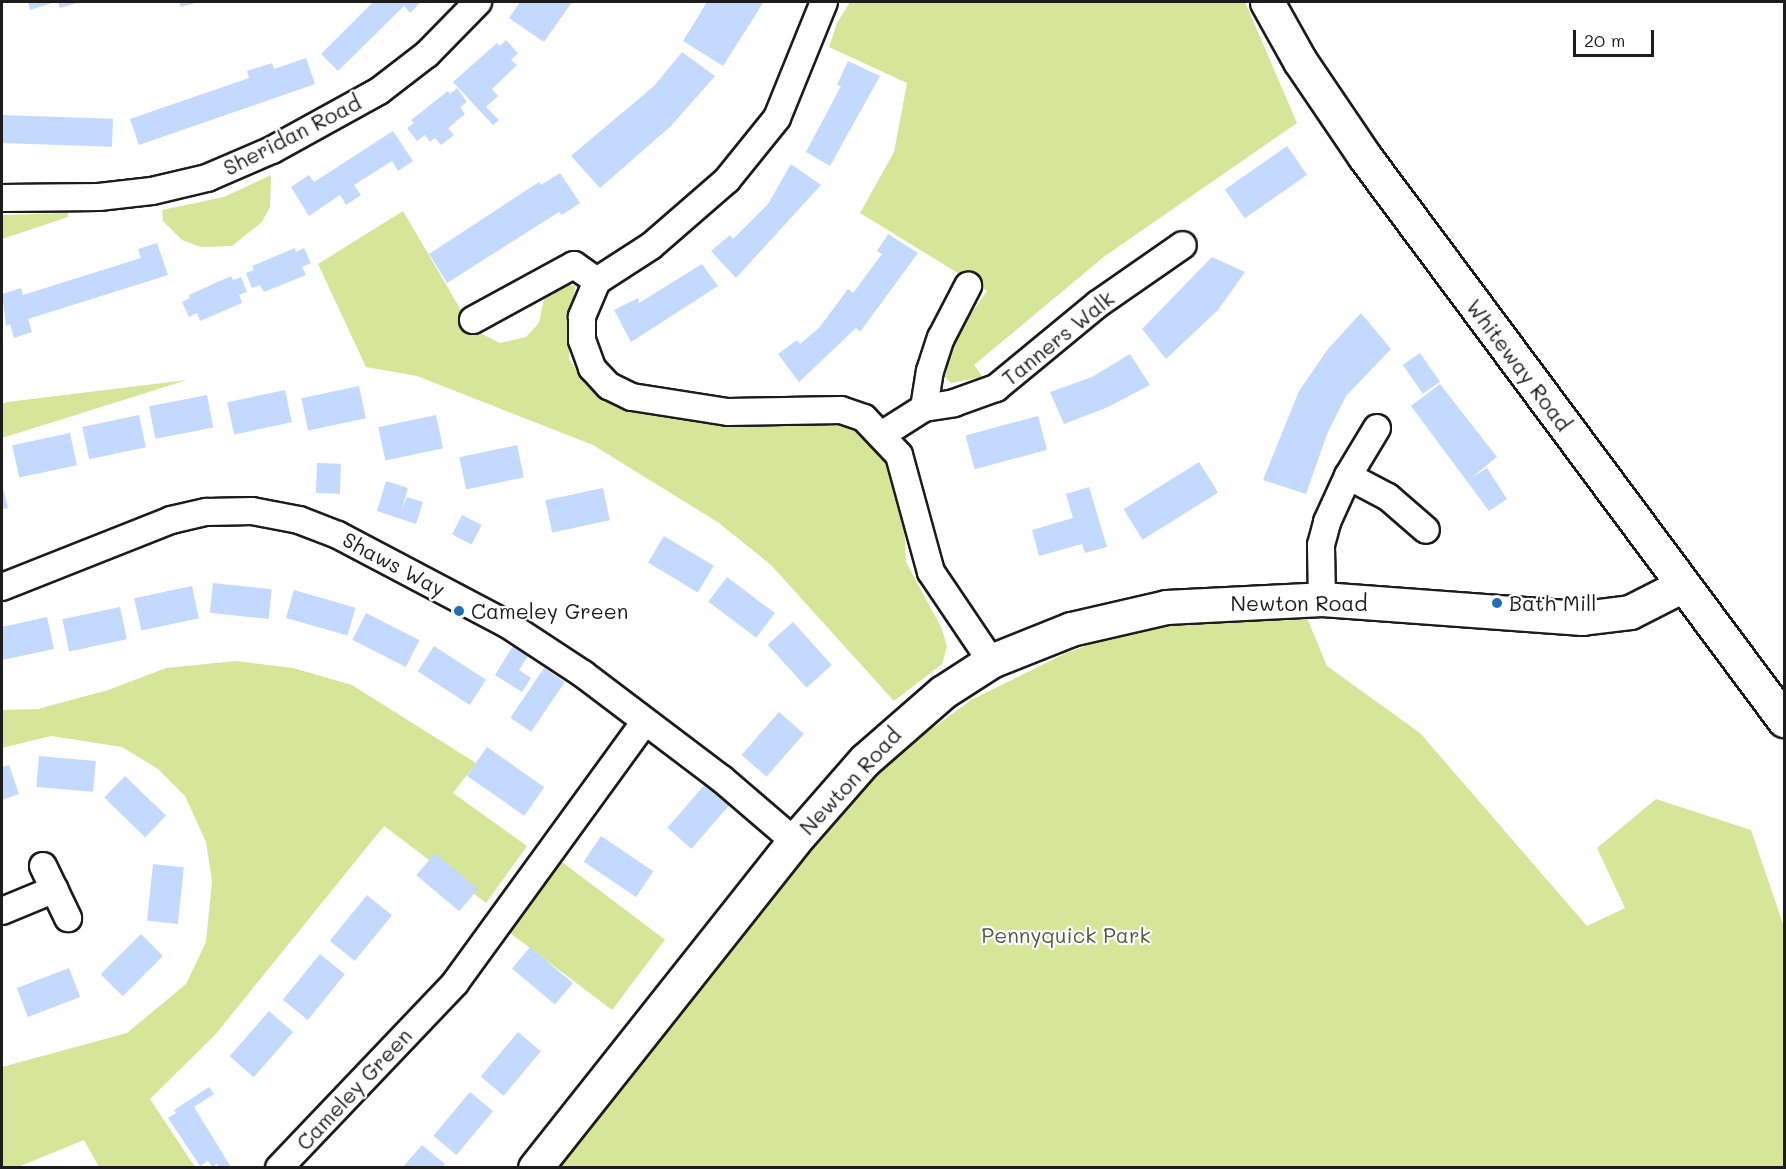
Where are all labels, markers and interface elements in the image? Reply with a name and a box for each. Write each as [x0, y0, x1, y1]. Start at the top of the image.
scale bar [1576, 18, 1657, 56]
text: 20 m [1584, 28, 1625, 52]
street label: Sheridan Road [219, 90, 365, 180]
street label: Tanners Walk [997, 285, 1119, 391]
street label: Whiteway Road [1461, 294, 1577, 436]
street label: Shaws Way [338, 526, 450, 602]
street label: Newton Road [1230, 590, 1368, 616]
place label: Bath Mill [1509, 590, 1597, 616]
marker: Bath Mill [1490, 596, 1504, 610]
place label: Cameley Green [471, 598, 628, 624]
marker: Cameley Green [452, 604, 466, 618]
street label: Newton Road [794, 722, 906, 840]
park label: Pennyquick Park [981, 922, 1151, 948]
street label: Cameley Green [291, 1023, 417, 1155]

